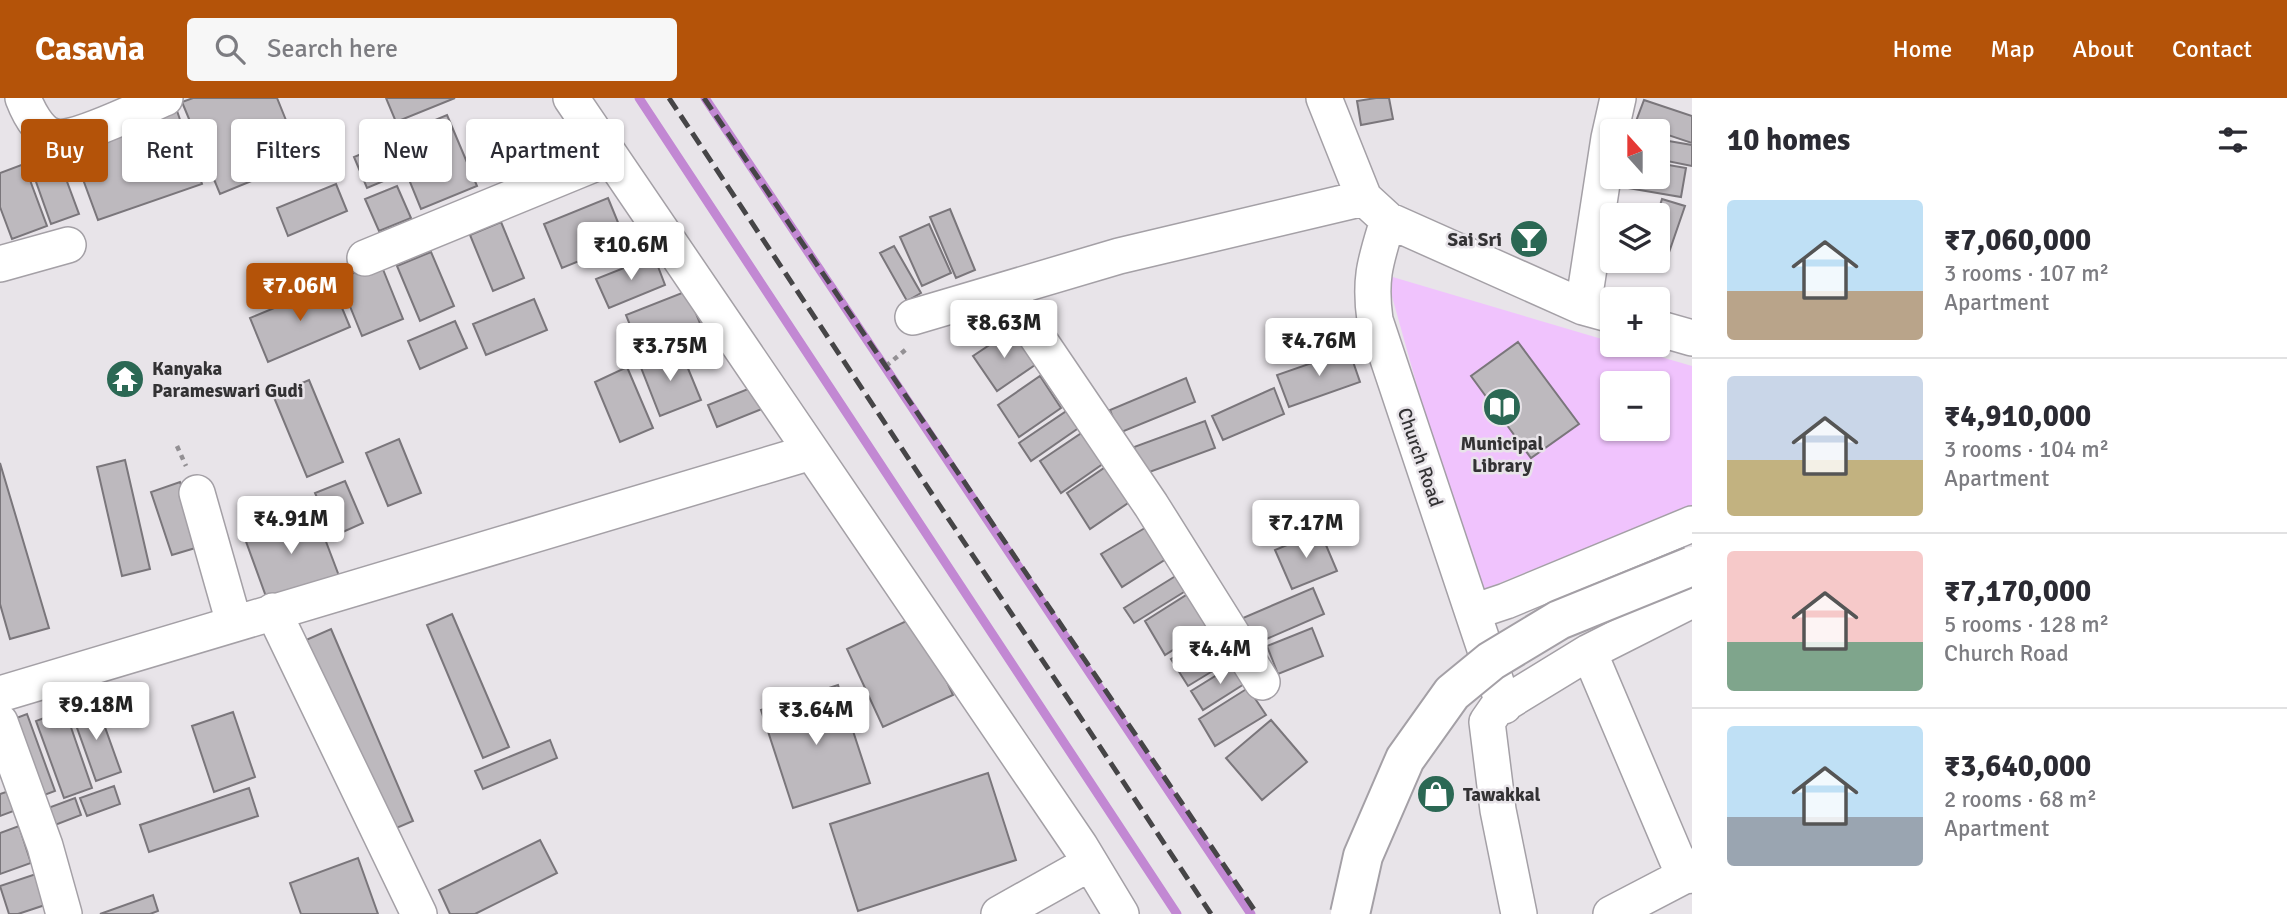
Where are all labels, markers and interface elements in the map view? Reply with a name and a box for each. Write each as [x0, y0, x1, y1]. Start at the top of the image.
search box [187, 18, 677, 81]
text: Casavia [35, 29, 145, 70]
icon: search [211, 30, 249, 68]
text: Search here [267, 33, 398, 65]
text: Home [1892, 34, 1952, 64]
text: Map [1990, 34, 2035, 64]
text: About [2073, 34, 2134, 64]
text: Contact [2172, 34, 2252, 64]
chip: Buy [21, 119, 108, 182]
chip: Rent [122, 119, 217, 182]
chip: Filters [231, 119, 345, 182]
chip: New [359, 119, 452, 182]
chip: Apartment [466, 119, 624, 182]
north arrow [1600, 119, 1670, 189]
map controls [1600, 119, 1670, 441]
icon: filters [2214, 121, 2252, 159]
text: 10 homes [1727, 122, 1850, 159]
button: layers [1600, 203, 1670, 273]
bar icon: Sai Sri [1508, 218, 1550, 260]
pin: ₹10.6M [574, 222, 688, 282]
text: ₹7,060,000 [1944, 222, 2091, 259]
place label: Sai Sri [1448, 228, 1502, 252]
icon: home [1783, 228, 1867, 312]
text: ₹10.6M [593, 230, 669, 259]
text: 3 rooms · 107 m² [1944, 259, 2109, 288]
pin: ₹7.06M [243, 264, 357, 323]
text: ₹7.06M [262, 271, 338, 300]
button: + [1600, 287, 1670, 357]
text: Apartment [1944, 288, 2049, 317]
pin: ₹8.63M [947, 300, 1061, 360]
text: ₹8.63M [966, 308, 1042, 337]
pin: ₹4.76M [1262, 318, 1376, 378]
pin: ₹3.75M [613, 324, 727, 383]
text: ₹4.76M [1281, 326, 1357, 355]
text: ₹3.75M [632, 331, 708, 360]
place label: Kanyaka Parameswari Gudi [152, 357, 303, 403]
temple icon: Kanyaka Parameswari Gudi [104, 358, 146, 400]
button: − [1600, 371, 1670, 441]
library icon: Municipal Library [1481, 386, 1523, 428]
text: ₹4,910,000 [1944, 398, 2091, 435]
icon: home [1783, 404, 1867, 488]
street label: Church Road [1392, 405, 1448, 510]
place label: Municipal Library [1460, 432, 1544, 478]
text: 3 rooms · 104 m² [1944, 435, 2109, 464]
text: Apartment [1944, 464, 2049, 493]
pin: ₹4.91M [234, 496, 348, 556]
pin: ₹7.17M [1249, 500, 1363, 560]
text: ₹4.91M [253, 504, 329, 533]
text: ₹7.17M [1268, 508, 1344, 537]
text: ₹7,170,000 [1944, 573, 2091, 610]
icon: home [1783, 579, 1867, 663]
text: 5 rooms · 128 m² [1944, 610, 2109, 639]
pin: ₹4.4M [1171, 626, 1269, 686]
text: ₹4.4M [1188, 634, 1252, 663]
text: Church Road [1944, 639, 2069, 668]
pin: ₹9.18M [39, 682, 153, 742]
pin: ₹3.64M [759, 688, 873, 747]
text: ₹9.18M [58, 690, 134, 719]
text: ₹3.64M [778, 695, 854, 724]
text: ₹3,640,000 [1944, 748, 2091, 785]
icon: home [1783, 754, 1867, 838]
shop icon: Tawakkal [1415, 773, 1457, 815]
place label: Tawakkal [1463, 783, 1541, 807]
text: 2 rooms · 68 m² [1944, 785, 2097, 814]
text: Apartment [1944, 814, 2049, 843]

